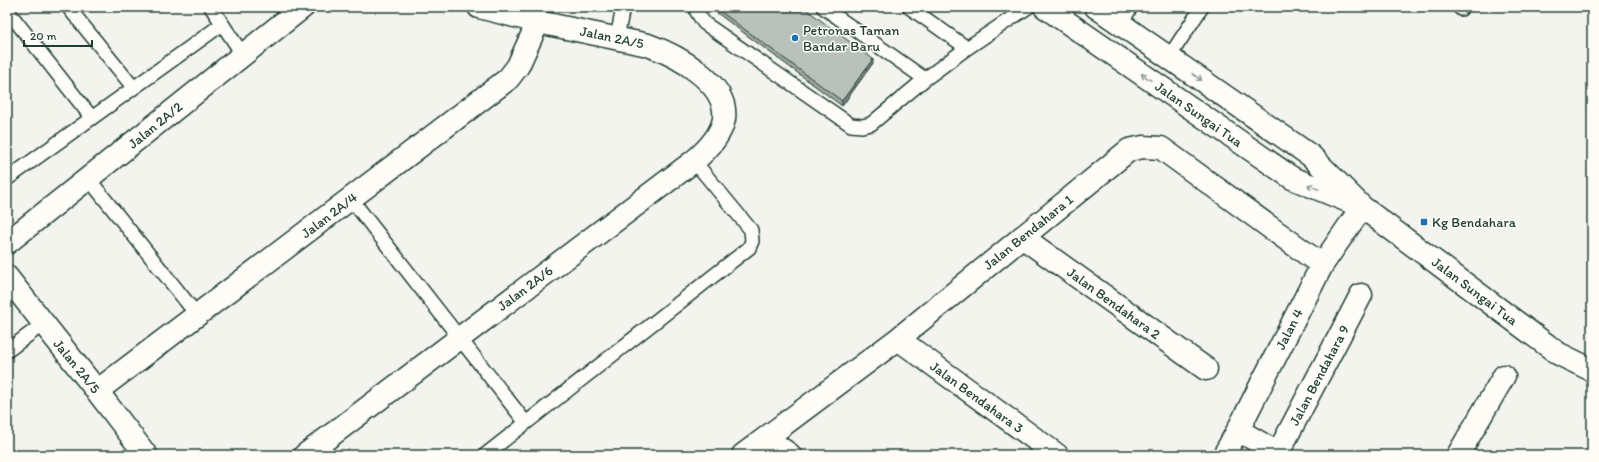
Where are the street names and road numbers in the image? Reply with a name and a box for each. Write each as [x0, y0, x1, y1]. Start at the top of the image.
street label: Jalan 2A/5 [578, 22, 645, 53]
street label: Jalan Sungai Tua [1152, 78, 1246, 151]
street label: Jalan 2A/2 [125, 98, 186, 152]
street label: Jalan 2A/4 [298, 188, 361, 242]
street label: Jalan Bendahara 1 [980, 191, 1077, 274]
street label: Jalan Sungai Tua [1428, 254, 1522, 330]
street label: Jalan 2A/6 [494, 262, 556, 315]
street label: Jalan Bendahara 2 [1064, 264, 1164, 343]
street label: Jalan 4 [1272, 305, 1307, 353]
street label: Jalan Bendahara 9 [1286, 322, 1353, 428]
street label: Jalan 2A/5 [50, 336, 104, 397]
street label: Jalan Bendahara 3 [927, 358, 1027, 437]

